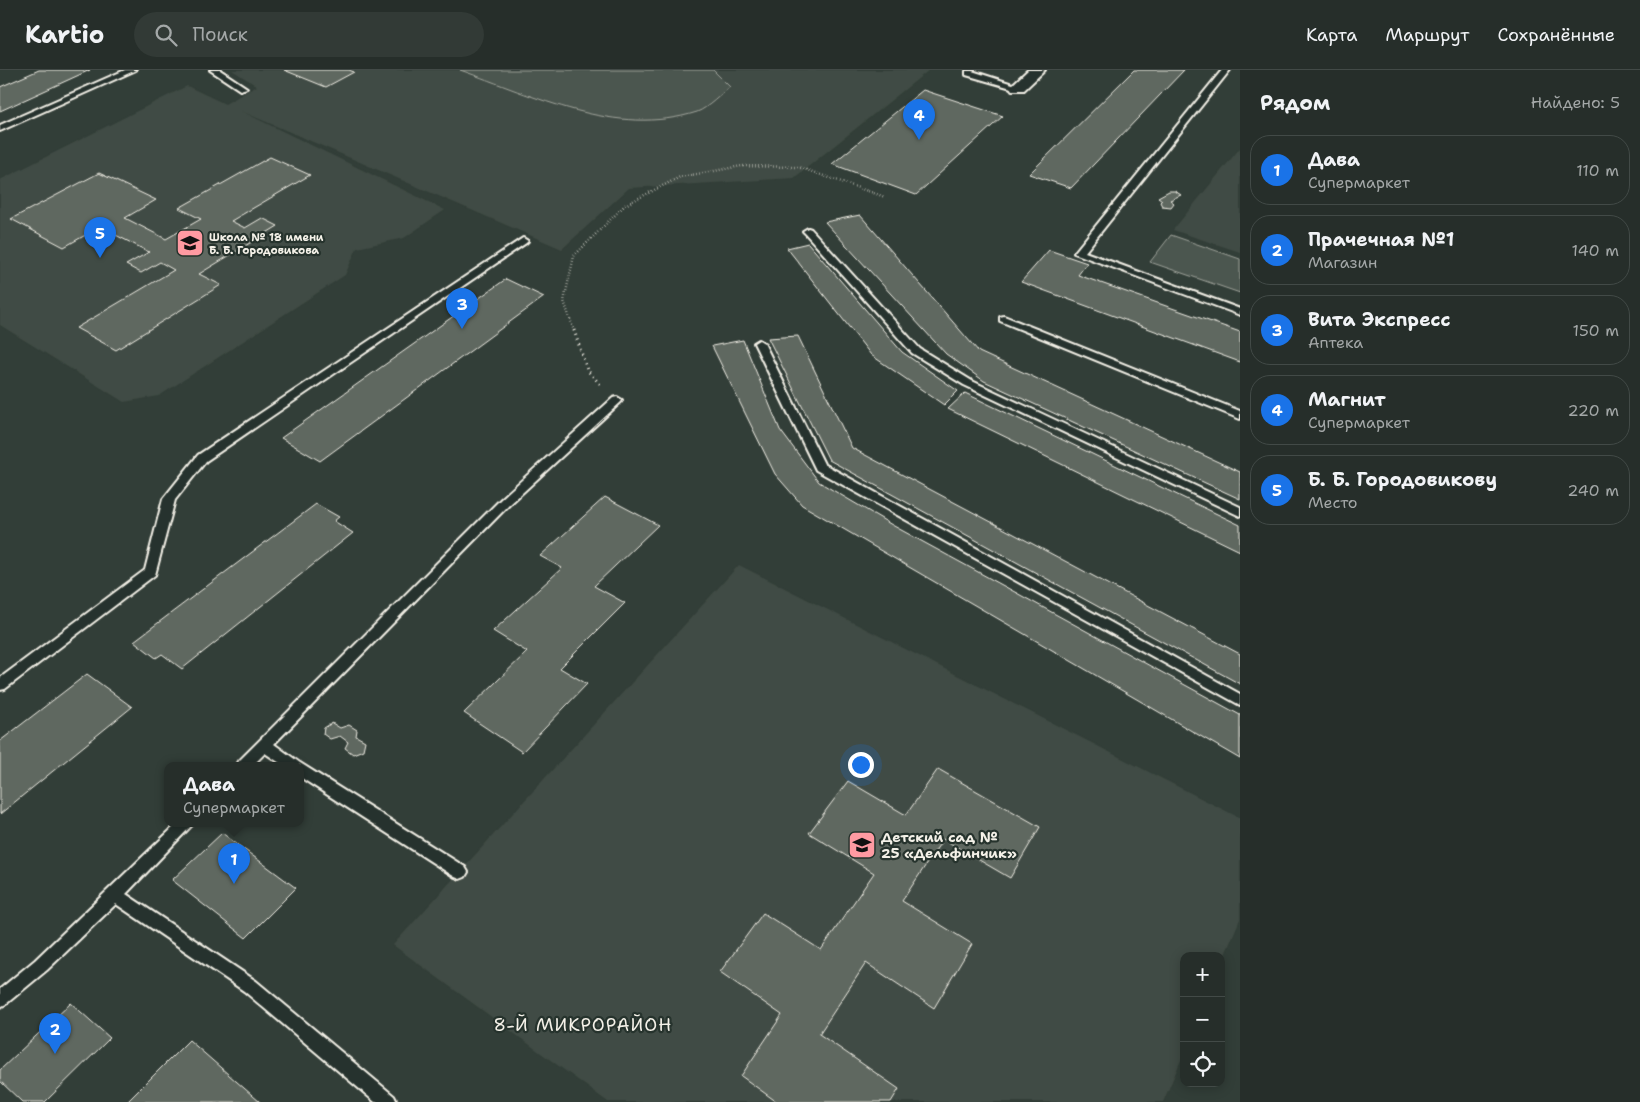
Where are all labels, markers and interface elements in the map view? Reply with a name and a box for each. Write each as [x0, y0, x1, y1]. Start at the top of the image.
search box [134, 12, 484, 57]
text: Kartio [25, 19, 104, 51]
icon: search [152, 21, 180, 49]
text: Поиск [192, 22, 248, 47]
text: Карта [1306, 23, 1357, 47]
text: Маршрут [1385, 23, 1469, 47]
text: Сохранённые [1497, 23, 1615, 47]
text: Рядом [1260, 89, 1330, 117]
text: Найдено: 5 [1531, 92, 1620, 113]
pin: 4 [903, 99, 935, 140]
text: Дава [1308, 147, 1360, 172]
text: 1 [1273, 160, 1281, 181]
text: 110 m [1576, 160, 1619, 181]
text: Супермаркет [1308, 172, 1410, 193]
pin: 5 [84, 217, 116, 258]
text: Прачечная №1 [1308, 227, 1454, 252]
school or university icon: Школа № 18 имени Б. Б. Городовикова [175, 228, 205, 258]
place label: Школа № 18 имени Б. Б. Городовикова [209, 230, 324, 258]
text: 2 [1271, 240, 1283, 261]
text: 140 m [1572, 240, 1619, 261]
text: Магазин [1308, 252, 1377, 273]
pin: 3 [446, 288, 478, 329]
text: Вита Экспресс [1308, 307, 1451, 332]
text: 3 [1271, 320, 1283, 341]
text: 150 m [1572, 320, 1619, 341]
text: Аптека [1308, 332, 1363, 353]
text: Магнит [1308, 387, 1386, 412]
text: 4 [1271, 400, 1283, 421]
text: 220 m [1567, 400, 1619, 421]
text: Супермаркет [1308, 412, 1410, 433]
text: Б. Б. Городовикову [1308, 467, 1497, 492]
text: 5 [1272, 480, 1282, 501]
text: 240 m [1567, 480, 1619, 501]
text: Место [1308, 492, 1358, 513]
your location [848, 752, 874, 778]
popup [164, 762, 304, 827]
text: Дава [183, 772, 235, 797]
text: Супермаркет [183, 797, 285, 818]
place label: Детский сад № 25 «Дельфинчик» [881, 828, 1017, 862]
school or university icon: Детский сад № 25 «Дельфинчик» [847, 830, 877, 860]
pin: 1 [218, 843, 250, 884]
map controls [1180, 952, 1225, 1087]
button: + [1180, 952, 1225, 997]
button: − [1180, 997, 1225, 1042]
pin: 2 [39, 1013, 71, 1054]
district label: 8-Й МИКРОРАЙОН [494, 1013, 672, 1037]
button: locate [1180, 1042, 1225, 1087]

